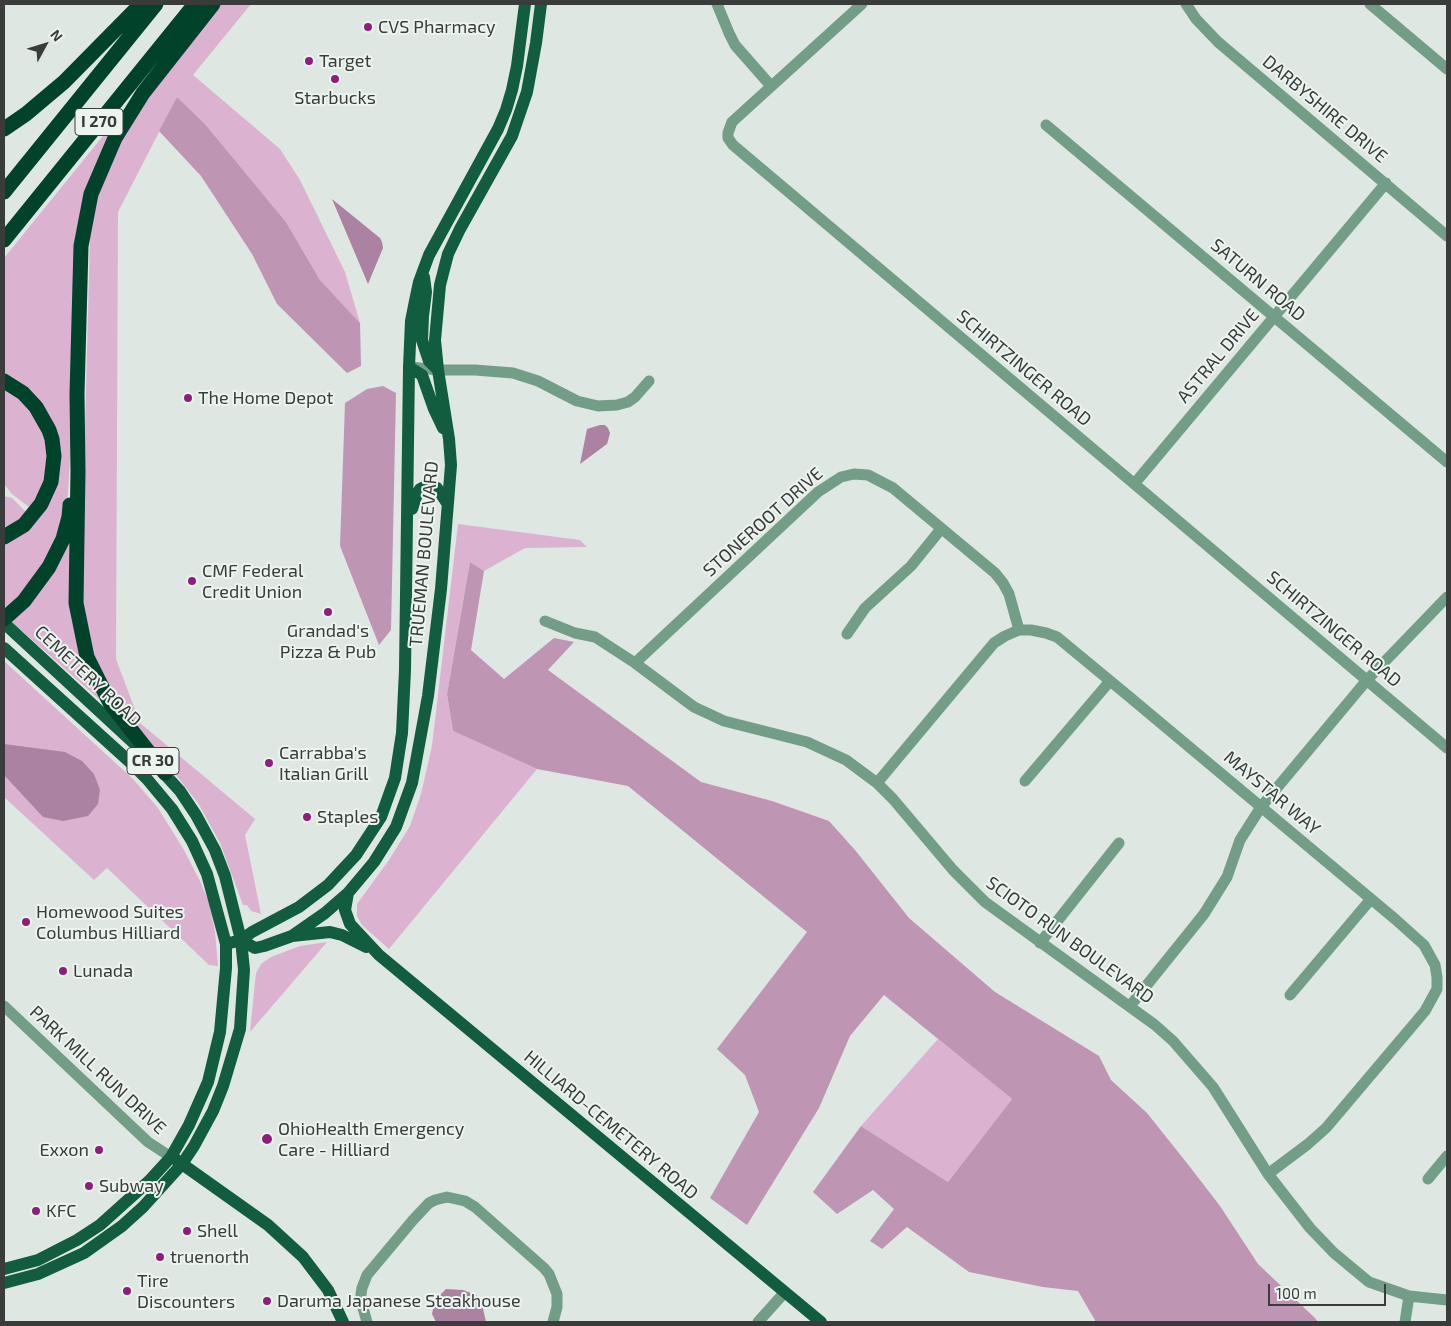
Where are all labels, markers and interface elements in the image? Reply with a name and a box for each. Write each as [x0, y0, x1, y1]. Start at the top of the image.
place label: CVS Pharmacy [378, 16, 495, 38]
north arrow [20, 20, 70, 70]
marker: CVS Pharmacy [362, 21, 374, 33]
text: N [47, 26, 67, 45]
place label: Target [319, 50, 371, 72]
street label: DARBYSHIRE DRIVE [1258, 51, 1392, 167]
marker: Target [303, 55, 315, 67]
marker: Starbucks [329, 73, 341, 85]
place label: Starbucks [294, 87, 376, 109]
road number: I 270 [75, 108, 123, 136]
street label: SATURN ROAD [1206, 234, 1310, 326]
street label: SCHIRTZINGER ROAD [952, 305, 1096, 431]
street label: ASTRAL DRIVE [1172, 305, 1264, 407]
place label: The Home Depot [198, 387, 333, 409]
marker: The Home Depot [182, 392, 194, 404]
street label: TRUEMAN BOULEVARD [405, 460, 443, 648]
street label: STONEROOT DRIVE [699, 463, 827, 581]
place label: CMF Federal Credit Union [202, 560, 303, 602]
street label: SCHIRTZINGER ROAD [1262, 566, 1406, 692]
marker: CMF Federal Credit Union [186, 575, 198, 587]
marker: Grandad's Pizza & Pub [322, 606, 334, 618]
place label: Grandad's Pizza & Pub [280, 620, 376, 662]
street label: CEMETERY ROAD [30, 621, 146, 731]
place label: Carrabba's Italian Grill [279, 742, 368, 784]
street label: MAYSTAR WAY [1219, 746, 1325, 840]
road number: CR 30 [127, 748, 179, 774]
marker: Carrabba's Italian Grill [263, 757, 275, 769]
place label: Staples [317, 806, 378, 828]
marker: Staples [301, 811, 313, 823]
street label: SCIOTO RUN BOULEVARD [982, 872, 1158, 1008]
place label: Homewood Suites Columbus Hilliard [36, 901, 184, 944]
marker: Homewood Suites Columbus Hilliard [20, 916, 32, 928]
place label: Lunada [73, 960, 133, 982]
marker: Lunada [57, 965, 69, 977]
street label: PARK MILL RUN DRIVE [25, 1001, 171, 1139]
street label: HILLIARD-CEMETERY ROAD [520, 1046, 702, 1204]
place label: OhioHealth Emergency Care - Hilliard [278, 1118, 464, 1160]
marker: OhioHealth Emergency Care - Hilliard [260, 1132, 274, 1146]
place label: Exxon [39, 1139, 89, 1161]
marker: Exxon [93, 1144, 105, 1156]
place label: Subway [99, 1175, 164, 1197]
marker: Subway [83, 1180, 95, 1192]
place label: KFC [46, 1200, 76, 1222]
marker: KFC [30, 1205, 42, 1217]
place label: Shell [197, 1220, 238, 1242]
marker: Shell [181, 1225, 193, 1237]
place label: truenorth [170, 1246, 249, 1268]
marker: truenorth [154, 1251, 166, 1263]
place label: Tire Discounters [137, 1270, 235, 1312]
scale bar [1271, 1274, 1388, 1306]
text: 100 m [1276, 1284, 1317, 1302]
marker: Tire Discounters [121, 1285, 133, 1297]
place label: Daruma Japanese Steakhouse [277, 1290, 521, 1312]
marker: Daruma Japanese Steakhouse [261, 1295, 273, 1307]

